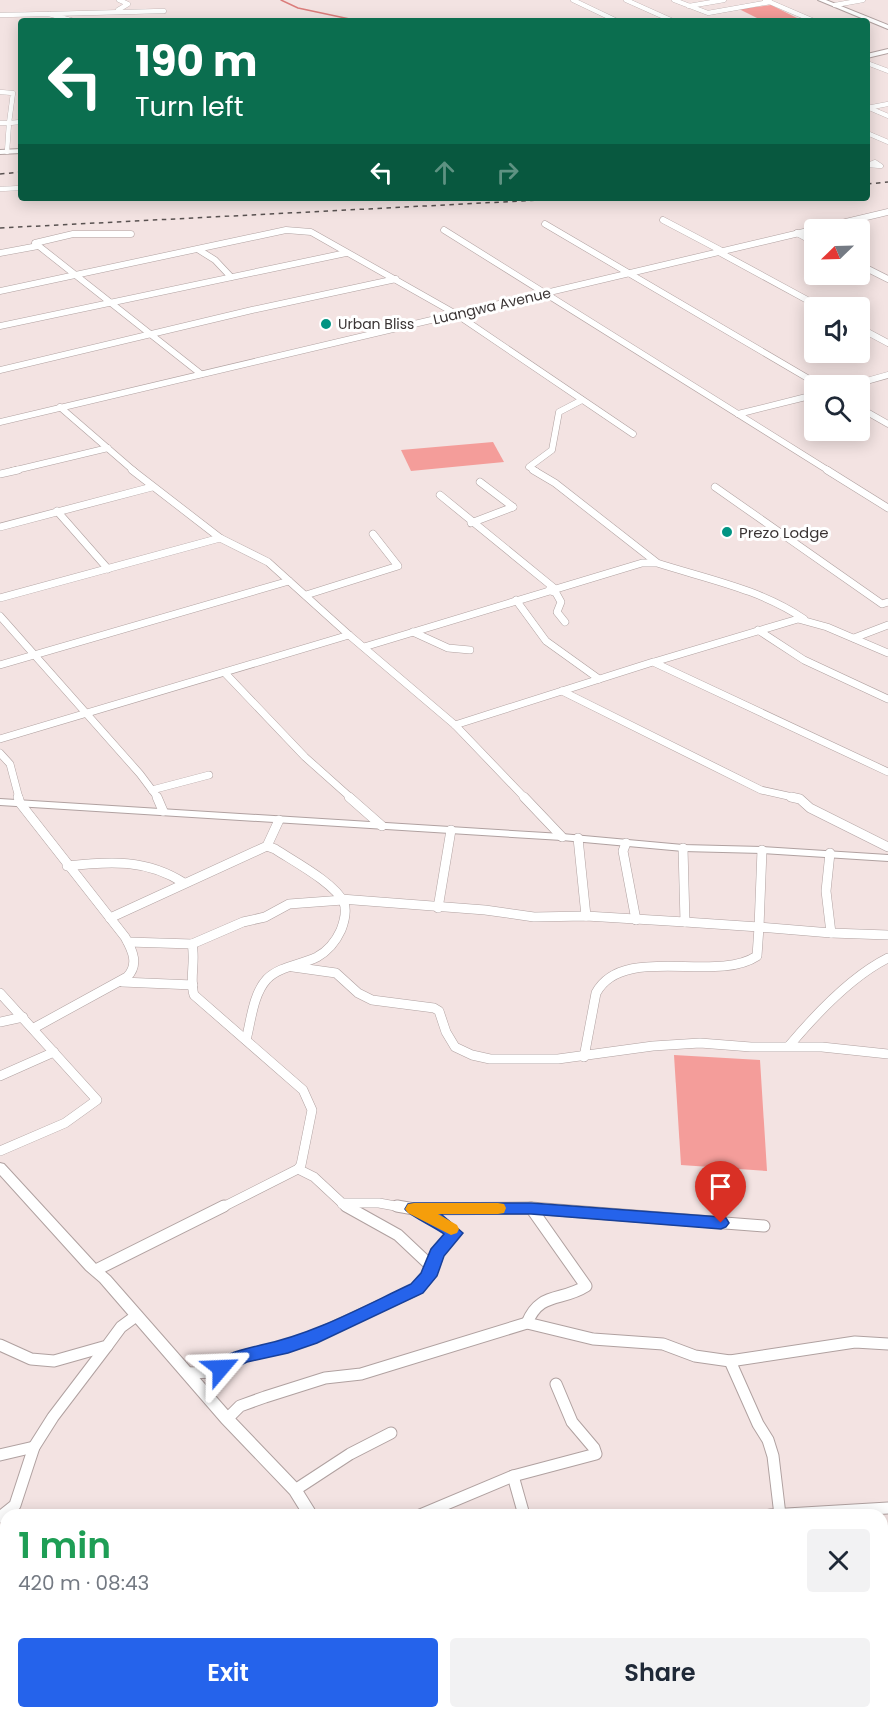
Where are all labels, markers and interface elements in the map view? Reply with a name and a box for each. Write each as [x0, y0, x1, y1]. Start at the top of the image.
text: 190 m [135, 32, 257, 91]
icon: left [36, 42, 114, 120]
text: Turn left [135, 88, 244, 125]
icon: left [365, 156, 398, 189]
icon: ahead [428, 156, 461, 189]
icon: right [491, 156, 524, 189]
north arrow [804, 219, 870, 285]
map controls [804, 219, 870, 441]
street label: Luangwa Avenue [431, 283, 553, 329]
button: sound [804, 297, 870, 363]
place label: Urban Bliss [338, 314, 414, 334]
marker: Urban Bliss [319, 317, 333, 331]
button: search [804, 375, 870, 441]
place label: Prezo Lodge [739, 522, 829, 543]
marker: Prezo Lodge [720, 525, 734, 539]
pin [695, 1161, 746, 1223]
icon: arrive [704, 1170, 737, 1203]
position arrow [189, 1336, 253, 1400]
text: 1 min [18, 1520, 111, 1571]
button: close [807, 1529, 870, 1592]
text: 420 m · 08:43 [18, 1569, 149, 1597]
button: Exit [18, 1638, 438, 1707]
button: Share [450, 1638, 870, 1707]

